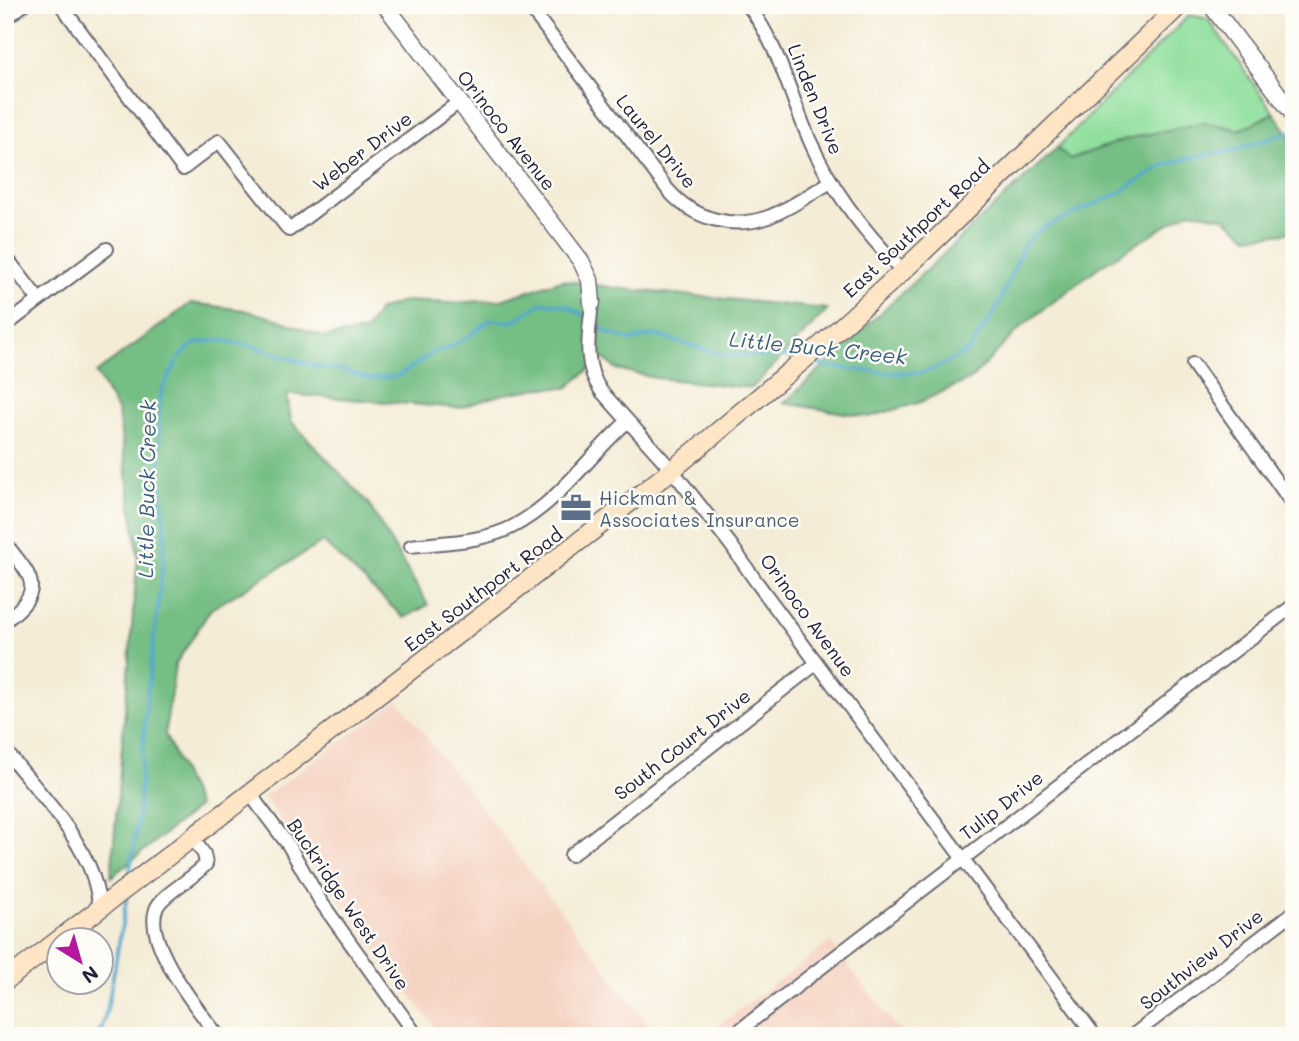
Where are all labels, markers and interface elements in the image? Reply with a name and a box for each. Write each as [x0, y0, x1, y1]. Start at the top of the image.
street label: Linden Drive [783, 40, 849, 158]
street label: Orinoco Avenue [452, 65, 562, 195]
street label: Laurel Drive [611, 89, 703, 193]
street label: Weber Drive [307, 105, 417, 197]
street label: East Southport Road [837, 153, 995, 303]
water label: Little Buck Creek [728, 324, 909, 370]
water label: Little Buck Creek [131, 399, 161, 578]
place label: Hickman & Associates Insurance [599, 485, 799, 532]
office icon: Hickman & Associates Insurance [559, 491, 593, 525]
street label: East Southport Road [399, 521, 567, 657]
street label: Orinoco Avenue [755, 548, 861, 682]
street label: South Court Drive [609, 683, 755, 805]
street label: Tulip Drive [954, 764, 1048, 846]
street label: Buckridge West Drive [282, 813, 416, 995]
street label: Southview Drive [1134, 903, 1268, 1015]
north arrow [46, 926, 116, 996]
text: N [77, 961, 104, 989]

